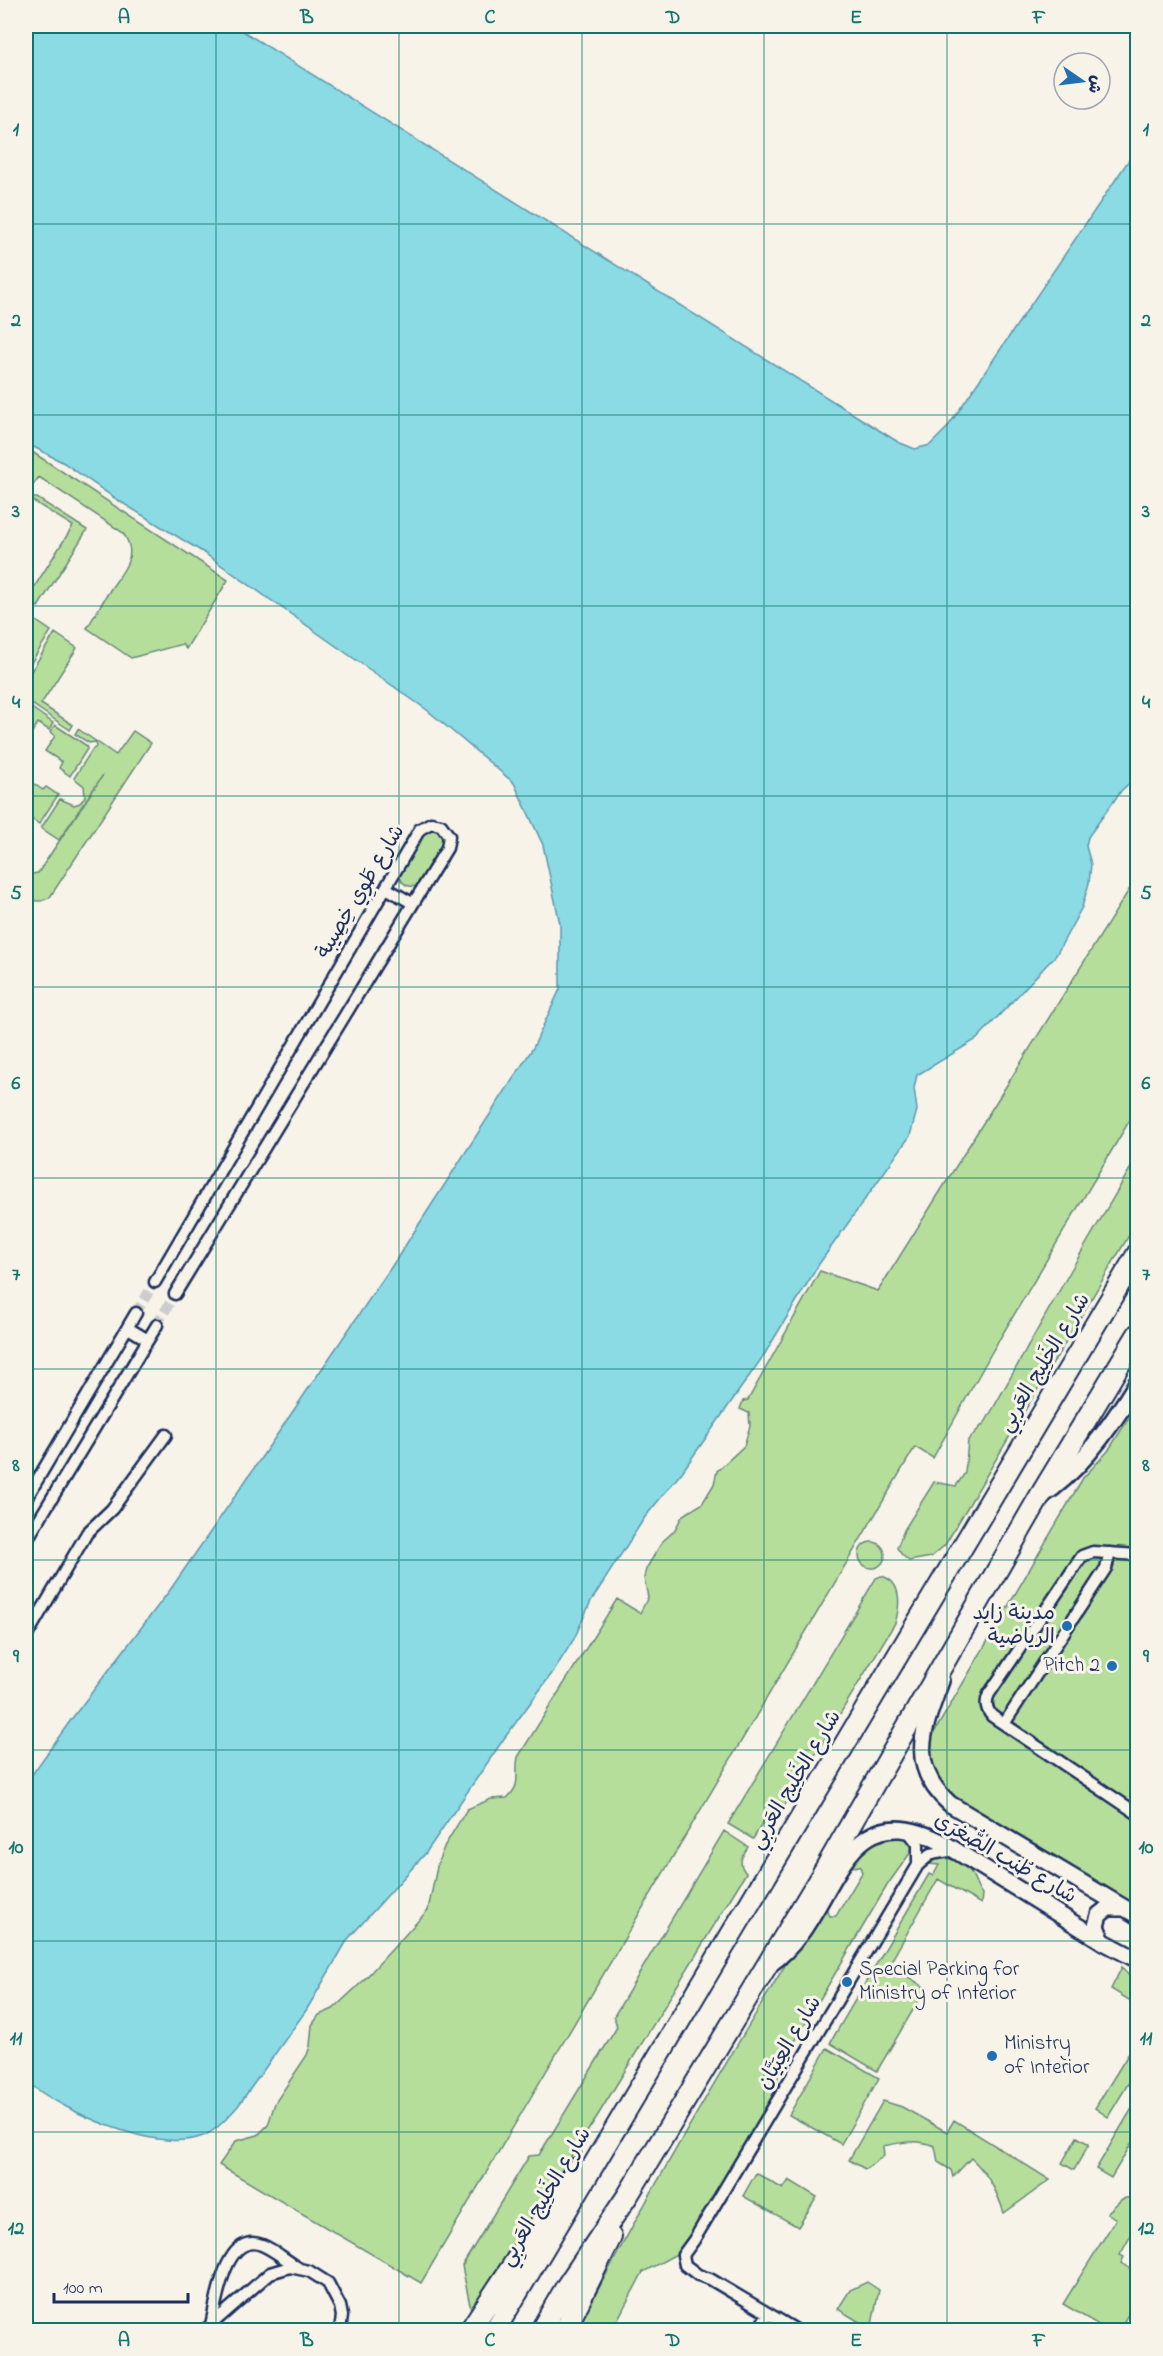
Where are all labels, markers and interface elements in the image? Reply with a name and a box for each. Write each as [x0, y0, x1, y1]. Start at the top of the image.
text: A [118, 4, 130, 33]
text: B [299, 4, 314, 33]
text: C [485, 4, 496, 33]
text: D [665, 4, 680, 33]
text: E [850, 4, 862, 33]
text: F [1032, 4, 1046, 33]
north arrow [1052, 51, 1112, 111]
text: ش [1081, 73, 1108, 96]
text: 1 [13, 116, 20, 145]
text: 1 [1143, 116, 1150, 145]
text: 2 [10, 307, 21, 336]
text: 2 [1140, 307, 1151, 336]
text: 3 [11, 498, 20, 527]
text: 3 [1141, 498, 1150, 527]
text: 4 [12, 689, 21, 718]
text: 4 [1142, 689, 1151, 718]
street label: شارع طَوِي خِصِيبة [309, 819, 413, 965]
text: 5 [10, 880, 22, 909]
text: 5 [1140, 880, 1152, 909]
text: 6 [12, 1070, 21, 1099]
text: 6 [1142, 1070, 1151, 1099]
text: 7 [12, 1261, 21, 1290]
text: 7 [1142, 1261, 1151, 1290]
street label: شارع الخَلِيج العَربِي [991, 1287, 1100, 1439]
text: 8 [11, 1452, 20, 1481]
text: 8 [1141, 1452, 1150, 1481]
place label: مدينة زايد الرياضية [973, 1599, 1055, 1653]
marker: مدينة زايد الرياضية [1060, 1619, 1074, 1633]
text: 9 [12, 1643, 20, 1672]
text: 9 [1142, 1643, 1150, 1672]
place label: Pitch 2 [1043, 1651, 1100, 1681]
marker: Pitch 2 [1105, 1659, 1119, 1673]
street label: شارع الخَلِيج العَربِي [742, 1704, 851, 1856]
street label: شارع طُنب الصُّغرَى [928, 1805, 1083, 1912]
text: 10 [9, 1834, 24, 1863]
text: 10 [1139, 1834, 1154, 1863]
place label: Special Parking for Ministry of Interior [859, 1955, 1020, 2011]
marker: Special Parking for Ministry of Interior [840, 1975, 854, 1989]
street label: شارع العِبَيَّان [750, 1990, 830, 2096]
text: 11 [10, 2025, 23, 2054]
text: 11 [1140, 2025, 1153, 2054]
place label: Ministry of Interior [1004, 2029, 1090, 2083]
marker: Ministry of Interior [985, 2049, 999, 2063]
street label: شارع الخَلِيج العَربِي [492, 2121, 601, 2273]
text: 12 [8, 2215, 24, 2244]
text: 12 [1138, 2215, 1154, 2244]
scale bar [54, 2266, 188, 2304]
text: 100 m [63, 2276, 103, 2302]
text: A [118, 2327, 130, 2356]
text: B [299, 2327, 314, 2356]
text: C [485, 2327, 496, 2356]
text: D [665, 2327, 680, 2356]
text: E [850, 2327, 862, 2356]
text: F [1032, 2327, 1046, 2356]

